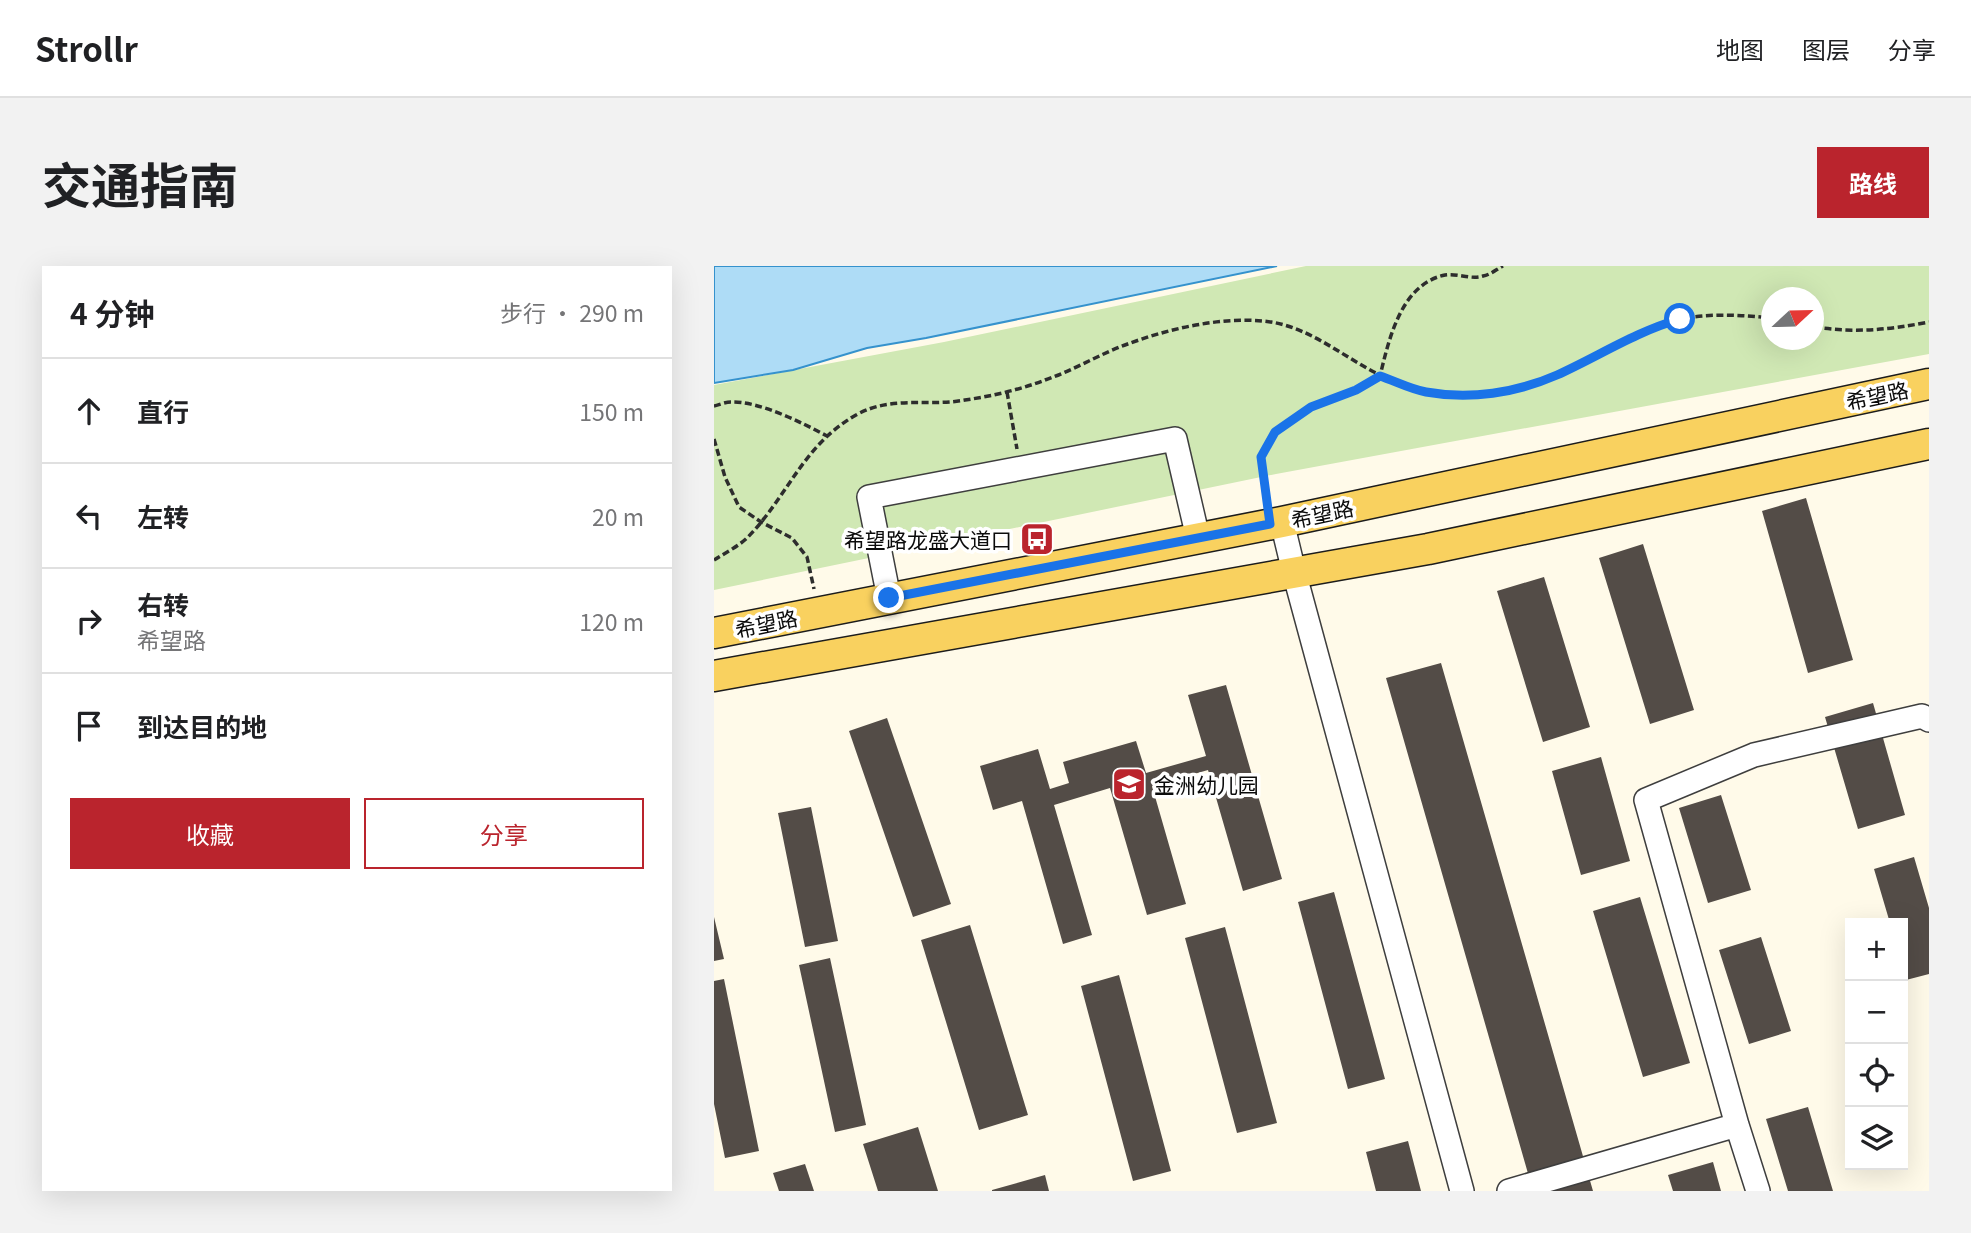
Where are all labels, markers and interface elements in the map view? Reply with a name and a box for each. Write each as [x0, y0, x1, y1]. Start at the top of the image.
text: Strollr [35, 24, 138, 72]
text: 地图 [1716, 31, 1764, 66]
text: 图层 [1802, 31, 1850, 66]
text: 分享 [1888, 31, 1936, 66]
text: 交通指南 [42, 147, 238, 218]
button: 路线 [1817, 147, 1929, 218]
north arrow [1761, 287, 1824, 350]
text: 4 分钟 [70, 290, 155, 334]
text: 步行 · 290 m [500, 295, 644, 329]
route start [1664, 303, 1695, 334]
street label: 希望路 [1843, 374, 1911, 416]
icon: ahead [70, 392, 108, 430]
text: 直行 [137, 392, 189, 429]
text: 150 m [579, 394, 644, 428]
street label: 希望路 [1288, 492, 1356, 534]
icon: left [70, 497, 108, 535]
text: 左转 [137, 497, 189, 534]
text: 20 m [592, 499, 644, 533]
bus stop icon: 希望路龙盛大道口 [1018, 520, 1056, 558]
place label: 希望路龙盛大道口 [844, 524, 1012, 554]
route end [873, 582, 904, 613]
text: 右转 [137, 585, 189, 622]
icon: right [70, 602, 108, 640]
street label: 希望路 [732, 602, 800, 644]
text: 120 m [579, 604, 644, 638]
text: 希望路 [137, 622, 206, 656]
icon: arrive [70, 707, 108, 745]
text: 到达目的地 [137, 707, 267, 744]
school or university icon: 金洲幼儿园 [1110, 765, 1148, 803]
place label: 金洲幼儿园 [1154, 769, 1259, 799]
button: 收藏 [70, 798, 350, 869]
button: 分享 [364, 798, 644, 869]
map controls [1845, 918, 1908, 1170]
button: + [1845, 918, 1908, 981]
button: − [1845, 981, 1908, 1044]
button: locate [1845, 1044, 1908, 1107]
button: layers [1845, 1107, 1908, 1170]

